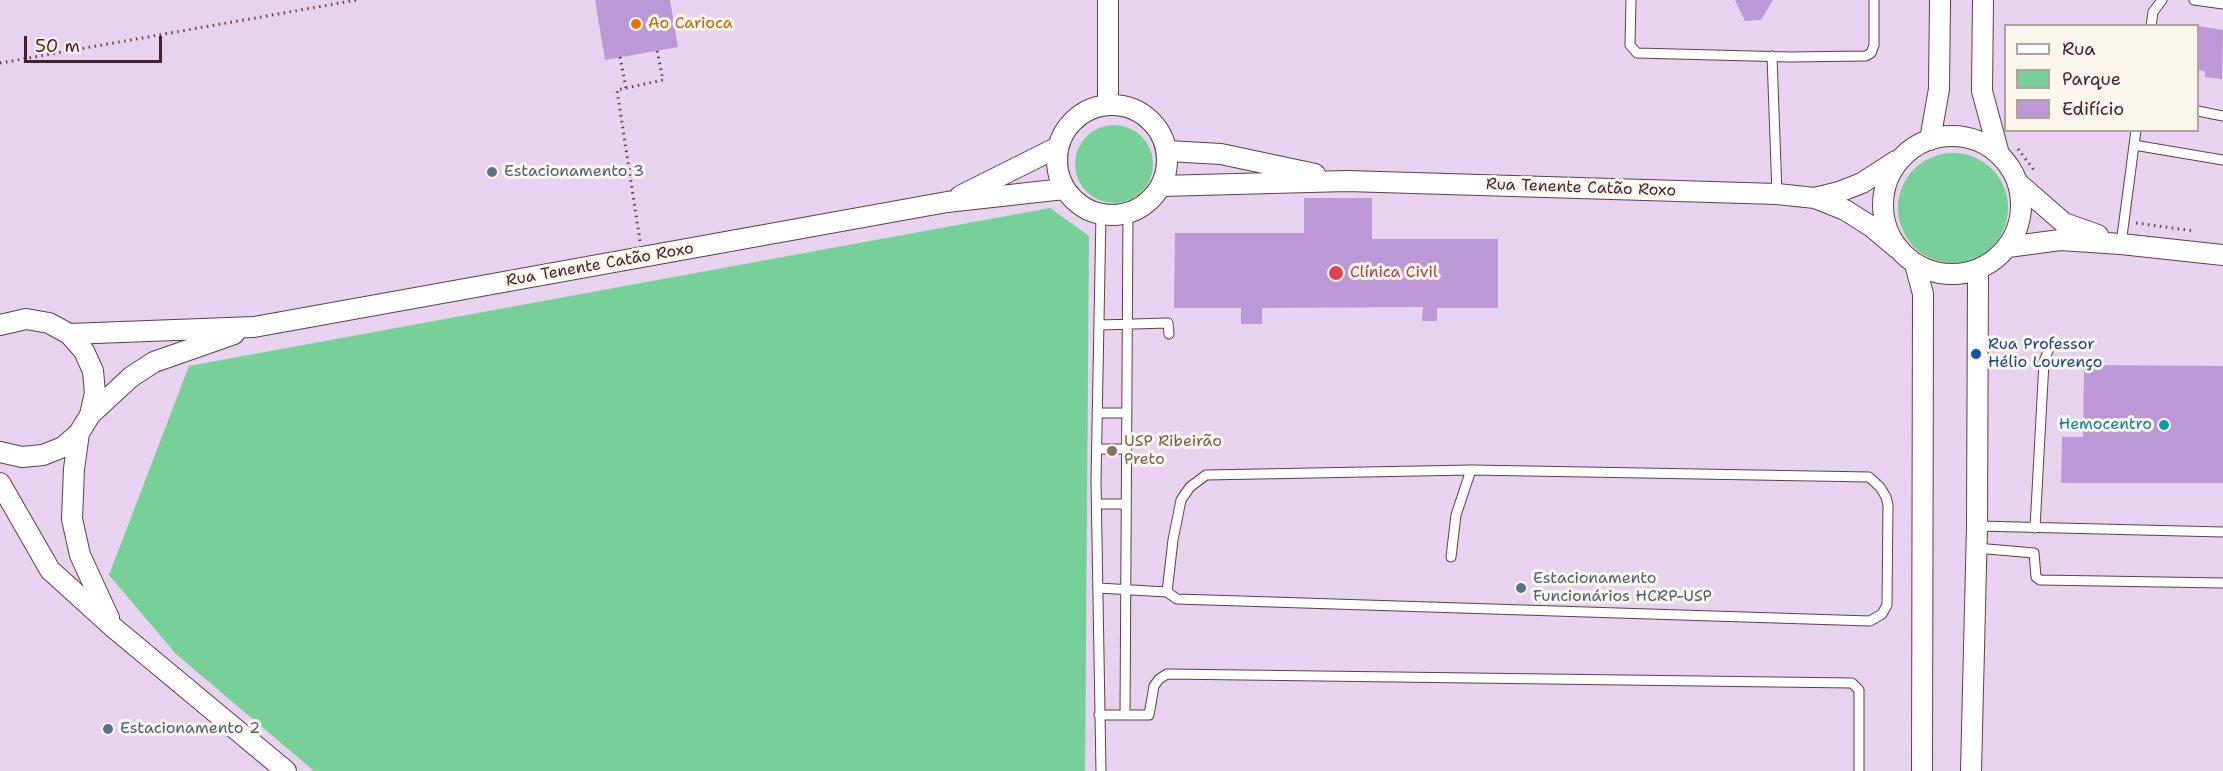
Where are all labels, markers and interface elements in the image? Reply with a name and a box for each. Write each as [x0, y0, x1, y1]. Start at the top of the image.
place label: Ao Carioca [648, 14, 733, 34]
marker: Ao Carioca [629, 17, 643, 31]
scale bar [27, 24, 165, 62]
legend [2004, 24, 2199, 132]
text: 50 m [35, 34, 80, 58]
text: Rua [2062, 37, 2095, 61]
text: Parque [2062, 67, 2121, 91]
text: Edifício [2062, 97, 2124, 121]
place label: Estacionamento 3 [504, 162, 644, 182]
marker: Estacionamento 3 [485, 165, 499, 179]
street label: Rua Tenente Catão Roxo [1486, 175, 1676, 201]
street label: Rua Tenente Catão Roxo [505, 239, 695, 291]
place label: Clínica Civil [1350, 263, 1438, 283]
marker: Clínica Civil [1327, 264, 1345, 282]
place label: Rua Professor Hélio Lourenço [1988, 335, 2103, 373]
marker: Rua Professor Hélio Lourenço [1969, 347, 1983, 361]
place label: Hemocentro [2059, 415, 2152, 435]
marker: Hemocentro [2157, 418, 2171, 432]
place label: USP Ribeirão Preto [1124, 432, 1222, 470]
marker: USP Ribeirão Preto [1105, 444, 1119, 458]
place label: Estacionamento Funcionários HCRP-USP [1533, 569, 1712, 607]
marker: Estacionamento Funcionários HCRP-USP [1514, 581, 1528, 595]
place label: Estacionamento 2 [120, 719, 260, 739]
marker: Estacionamento 2 [101, 722, 115, 736]

